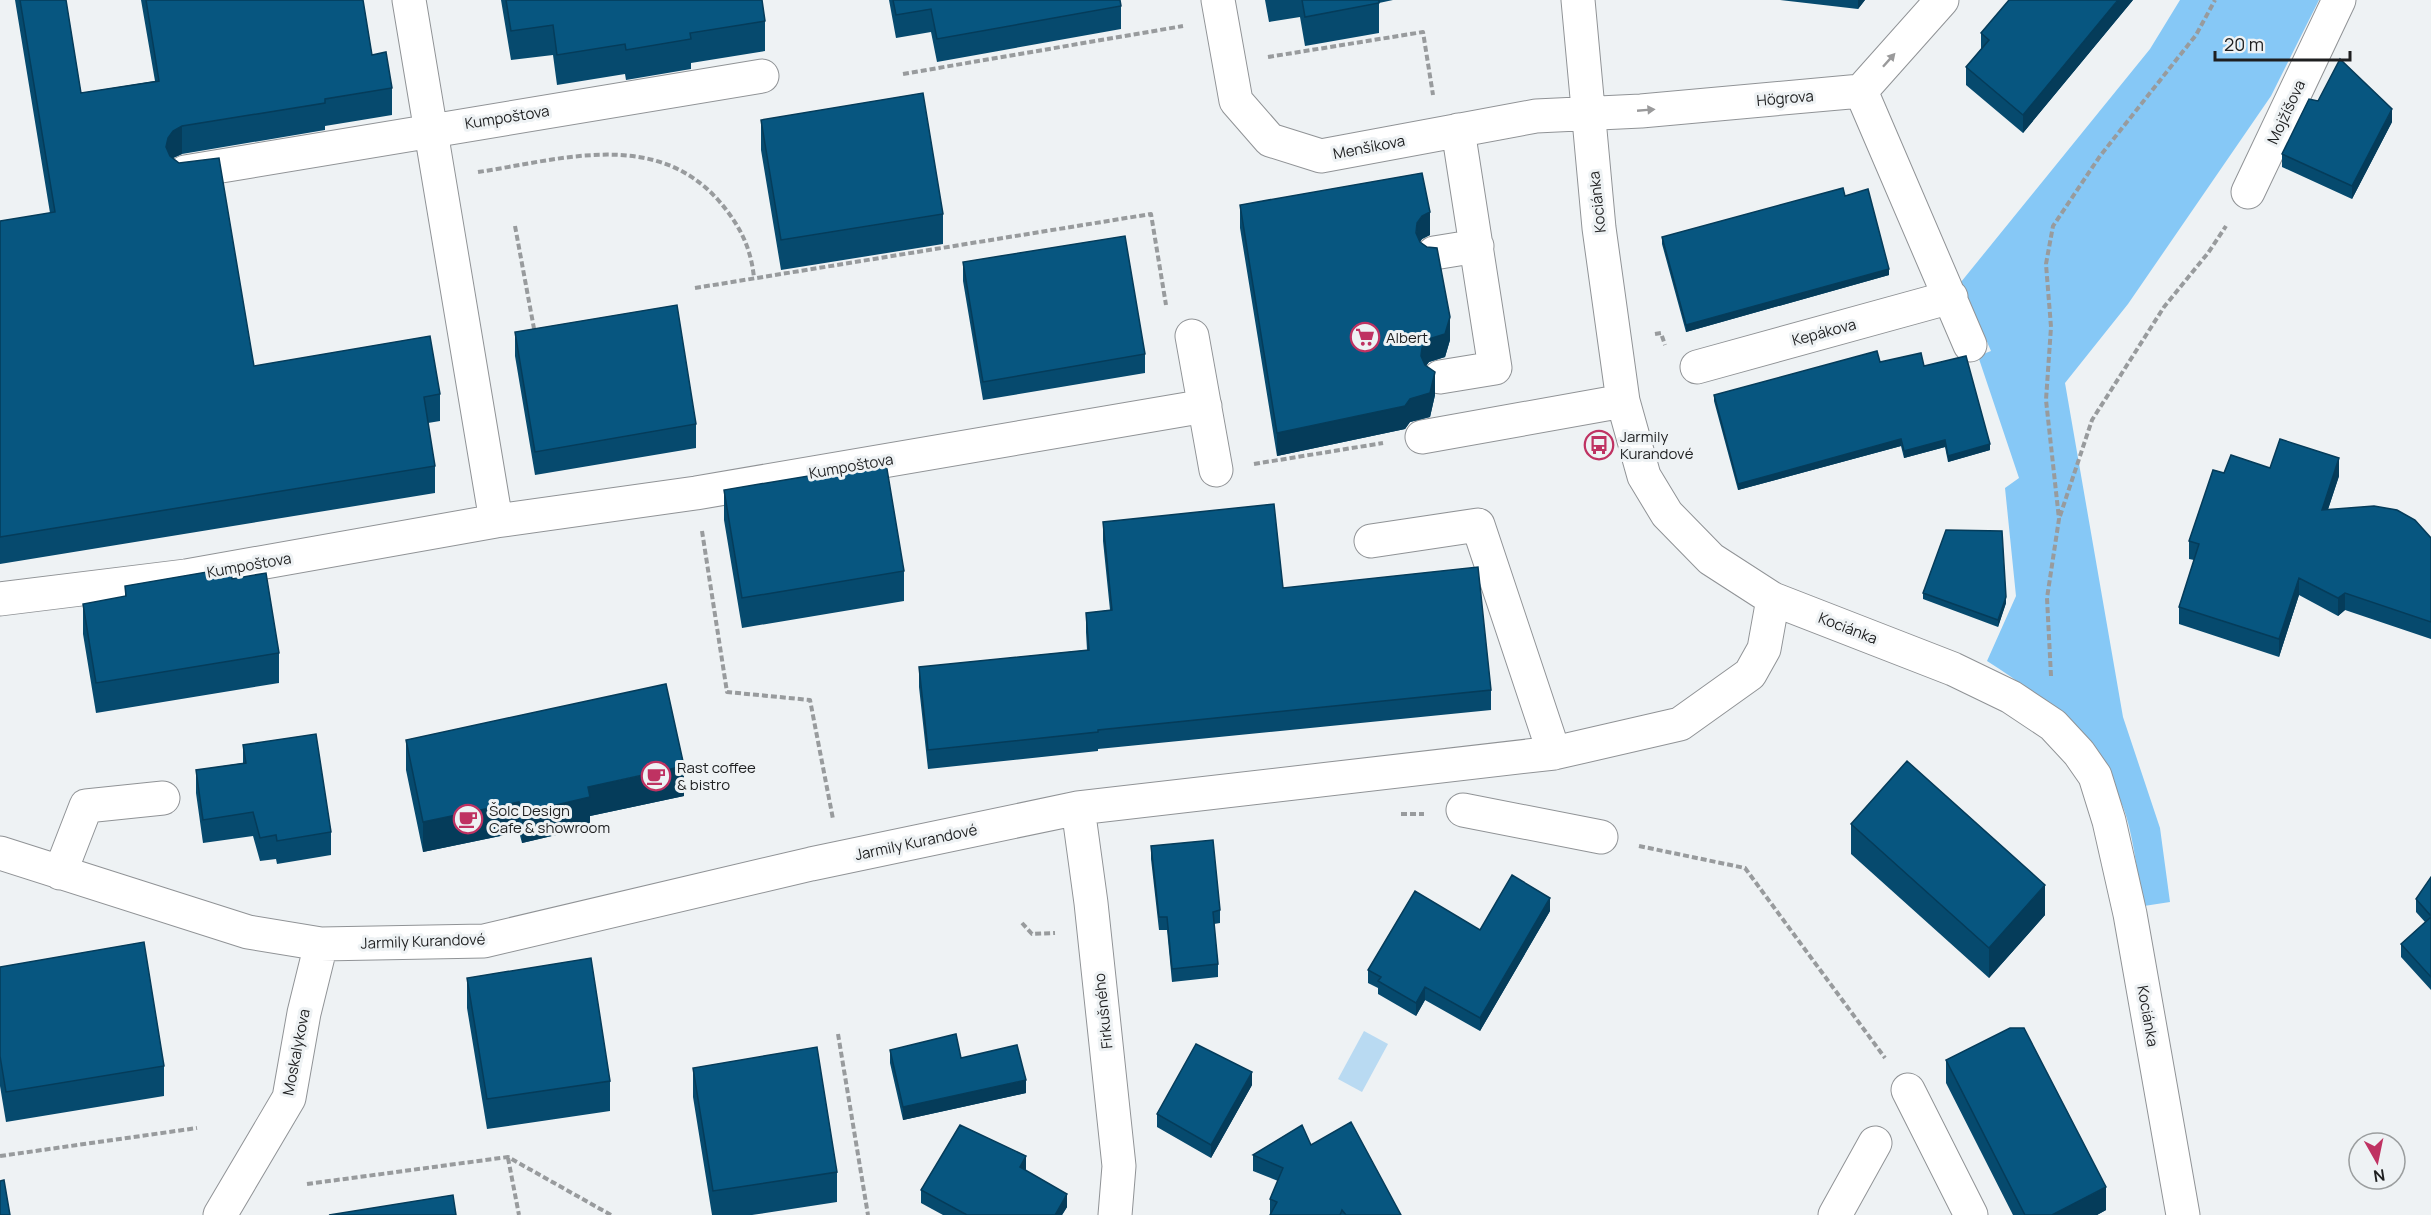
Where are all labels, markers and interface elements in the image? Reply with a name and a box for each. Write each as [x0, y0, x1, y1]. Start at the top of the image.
scale bar [2215, 24, 2350, 62]
text: 20 m [2224, 32, 2264, 56]
one-way arrow [1882, 53, 1895, 68]
street label: Mojžíšova [2262, 76, 2310, 148]
street label: Högrova [1756, 85, 1814, 111]
street label: Kumpoštova [463, 100, 551, 134]
one-way arrow [1637, 106, 1656, 115]
street label: Menšíkova [1331, 130, 1407, 164]
street label: Kociánka [1583, 170, 1611, 234]
street label: Kepákova [1790, 313, 1858, 351]
supermarket icon: Albert [1349, 321, 1381, 353]
place label: Albert [1386, 327, 1428, 348]
place label: Jarmily Kurandové [1620, 426, 1694, 464]
bus stop icon: Jarmily Kurandové [1583, 429, 1615, 461]
street label: Kumpoštova [807, 448, 895, 484]
street label: Kumpoštova [205, 547, 293, 583]
street label: Kociánka [1815, 607, 1881, 649]
place label: Rast coffee & bistro [677, 757, 756, 795]
cafe icon: Rast coffee & bistro [640, 760, 672, 792]
place label: Šolc Design Cafe & showroom [489, 800, 610, 838]
cafe icon: Šolc Design Cafe & showroom [452, 803, 484, 835]
street label: Jarmily Kurandové [853, 819, 979, 865]
street label: Jarmily Kurandové [360, 928, 486, 954]
street label: Firkušného [1089, 972, 1117, 1050]
street label: Kociánka [2132, 984, 2164, 1048]
street label: Moskalykova [277, 1007, 315, 1097]
north arrow [2347, 1131, 2407, 1191]
text: N [2372, 1164, 2387, 1188]

